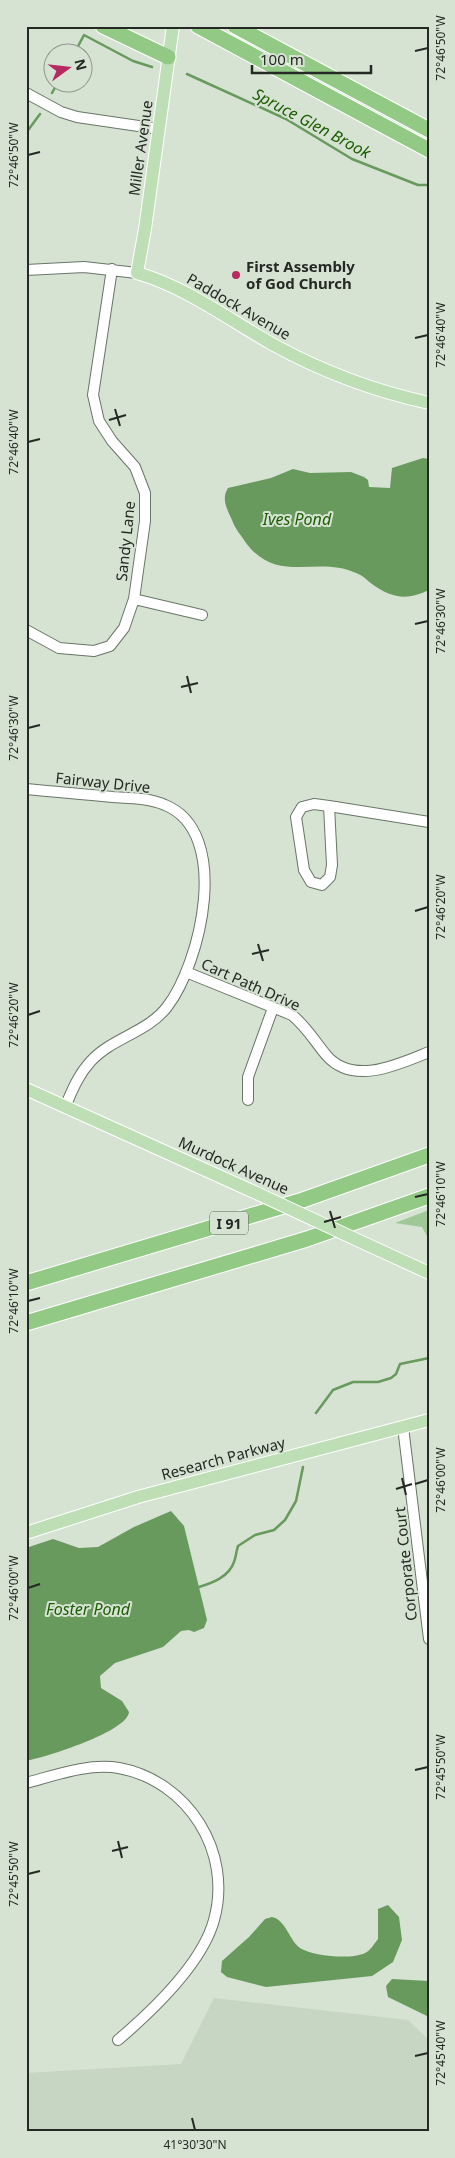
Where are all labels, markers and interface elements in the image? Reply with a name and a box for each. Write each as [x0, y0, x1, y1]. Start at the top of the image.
text: 72°46'50"W [432, 15, 449, 81]
north arrow [42, 42, 92, 92]
scale bar [252, 42, 371, 74]
text: 100 m [260, 49, 304, 69]
text: N [70, 57, 92, 72]
water label: Spruce Glen Brook [249, 83, 376, 164]
street label: Miller Avenue [123, 99, 157, 197]
text: 72°46'50"W [5, 122, 22, 188]
place label: First Assembly of God Church [246, 256, 355, 293]
street label: Paddock Avenue [183, 268, 295, 344]
marker: First Assembly of God Church [230, 269, 242, 281]
text: 72°46'40"W [432, 302, 449, 368]
text: 72°46'40"W [5, 409, 22, 475]
street label: Sandy Lane [111, 500, 139, 582]
water label: Ives Pond [262, 508, 332, 530]
text: 72°46'30"W [432, 588, 449, 654]
text: 72°46'30"W [5, 695, 22, 761]
street label: Fairway Drive [55, 767, 151, 797]
text: 72°46'20"W [432, 874, 449, 940]
street label: Cart Path Drive [198, 953, 304, 1015]
text: 72°46'20"W [5, 982, 22, 1048]
street label: Murdock Avenue [176, 1132, 292, 1198]
text: 72°46'10"W [432, 1161, 449, 1227]
road number: I 91 [210, 1212, 248, 1234]
text: 72°46'10"W [5, 1268, 22, 1334]
street label: Research Parkway [159, 1432, 288, 1484]
text: 72°46'00"W [432, 1447, 449, 1513]
street label: Corporate Court [389, 1505, 421, 1622]
text: 72°46'00"W [5, 1555, 22, 1621]
water label: Foster Pond [46, 1598, 131, 1620]
text: 72°45'50"W [432, 1734, 449, 1800]
text: 72°45'50"W [5, 1841, 22, 1907]
text: 72°45'40"W [432, 2020, 449, 2086]
text: 41°30'30"N [163, 2136, 227, 2153]

